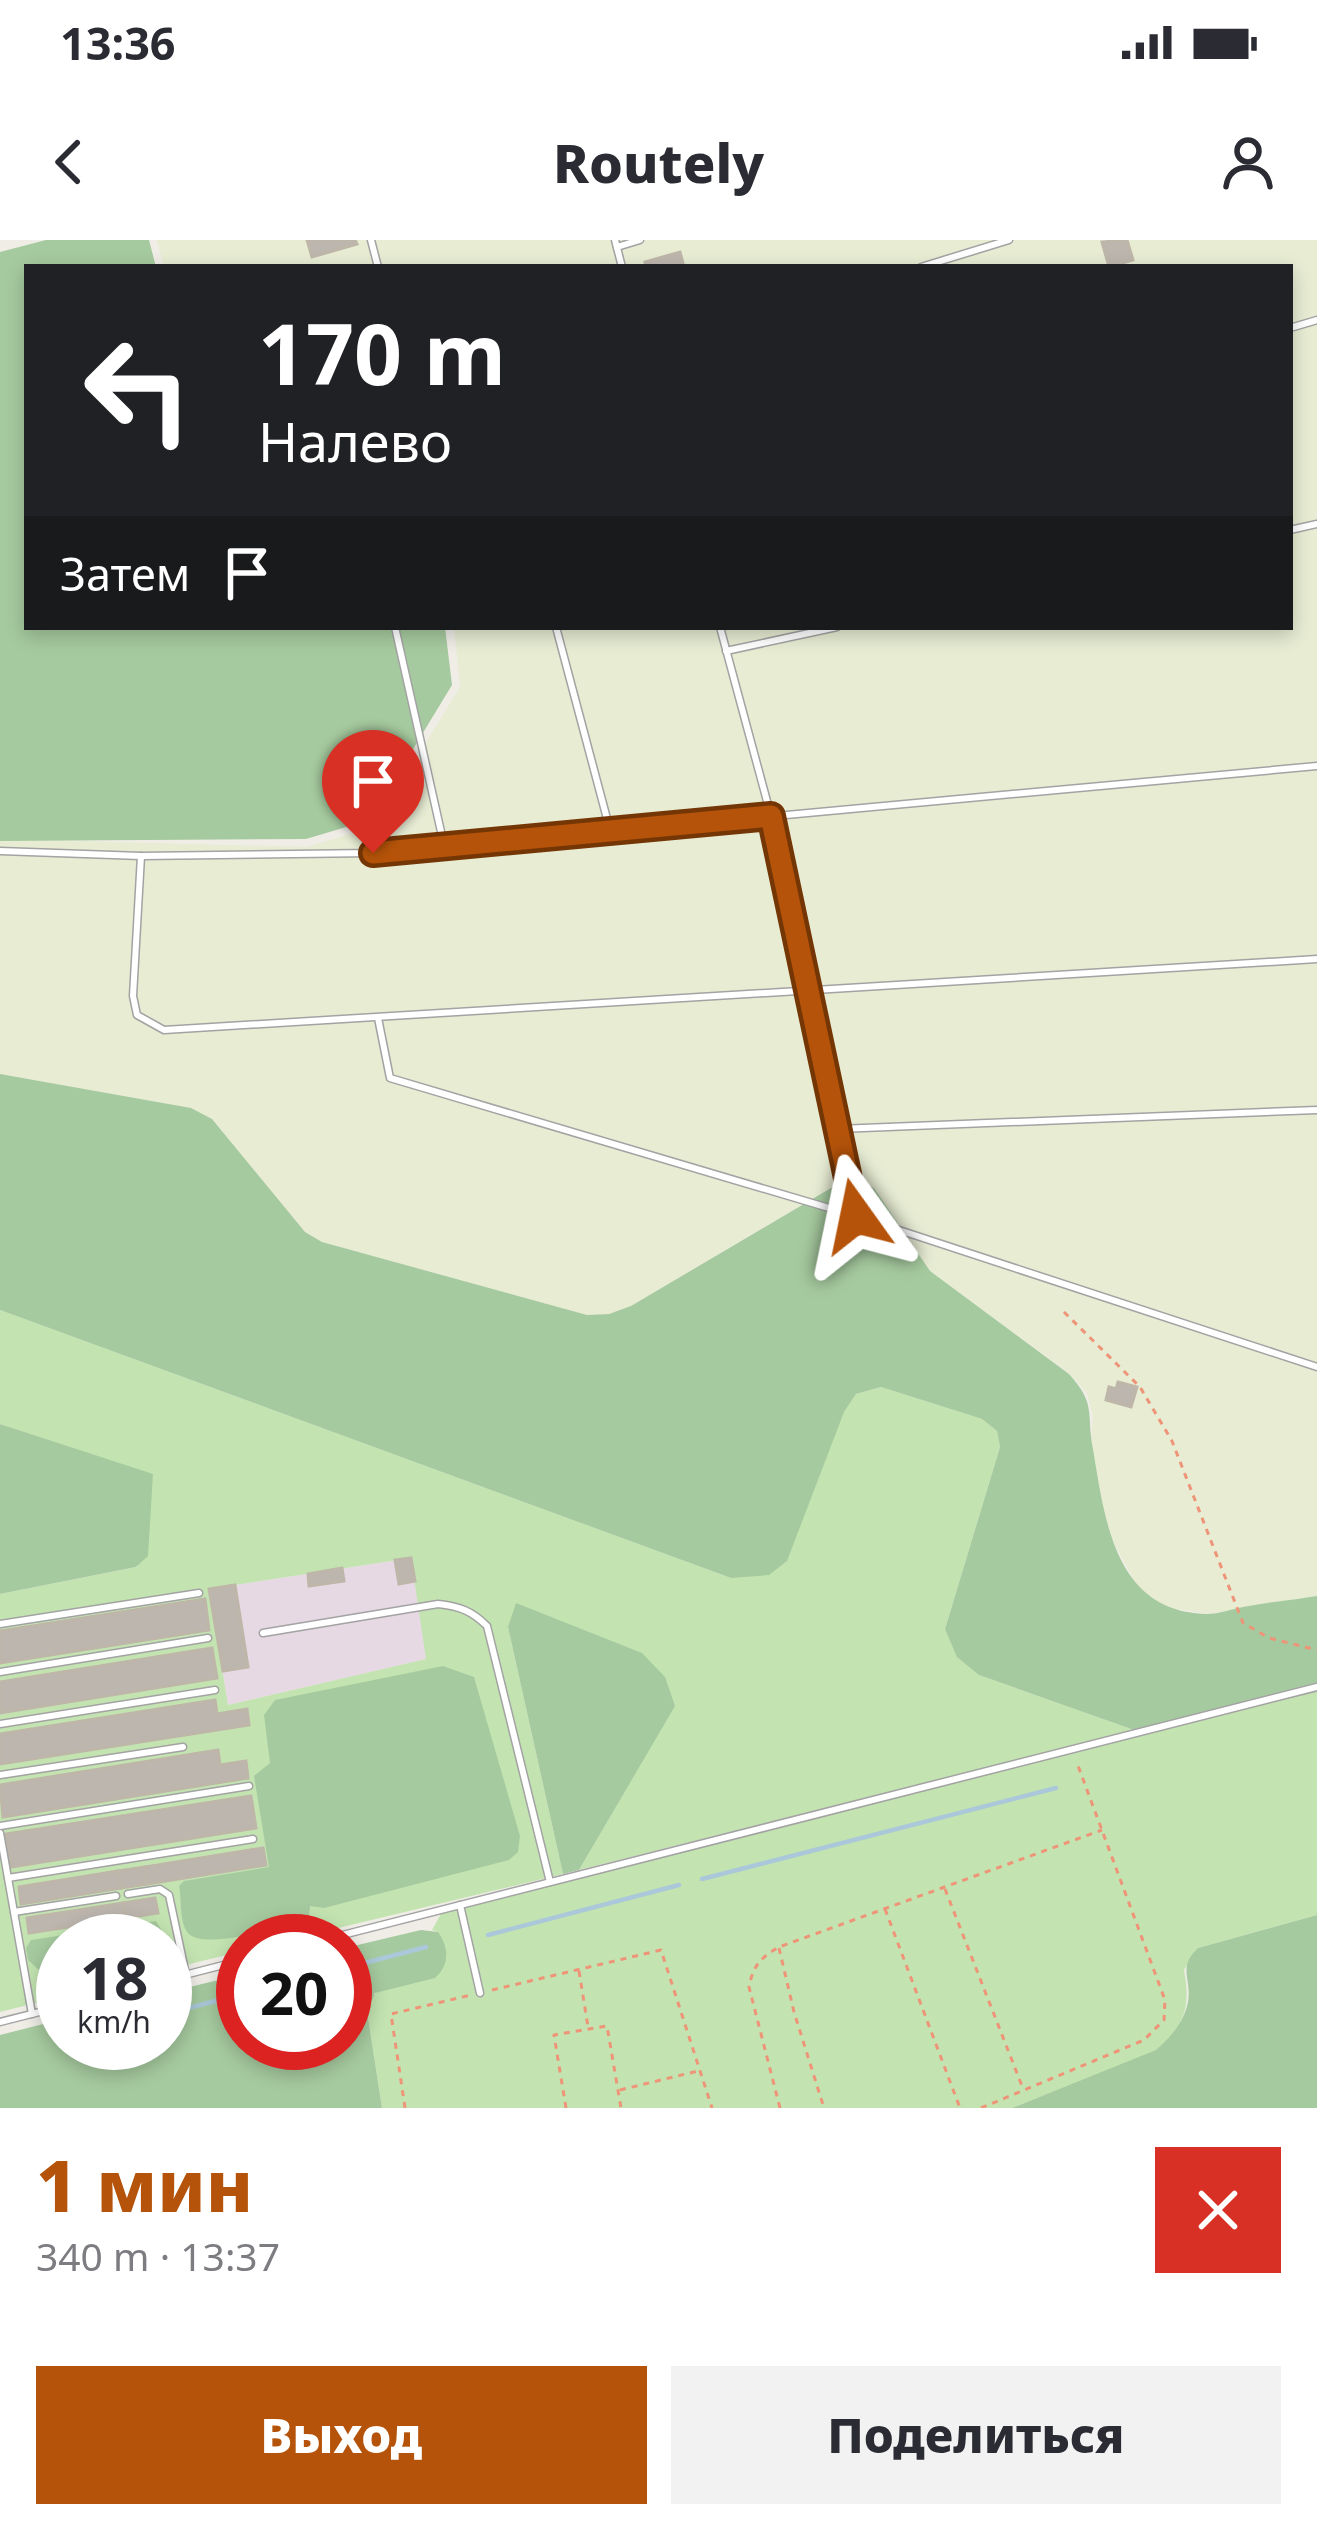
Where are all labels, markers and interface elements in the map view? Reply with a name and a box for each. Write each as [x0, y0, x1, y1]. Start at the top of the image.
text: 13:36 [60, 12, 176, 73]
text: Routely [553, 125, 764, 199]
icon: back [36, 129, 102, 195]
icon: person [1215, 129, 1281, 195]
text: 170 m [258, 295, 506, 410]
icon: left [60, 312, 216, 468]
text: Налево [258, 404, 452, 478]
icon: arrive [214, 540, 280, 606]
text: Затем [60, 543, 190, 604]
pin [322, 730, 424, 853]
icon: arrive [340, 748, 406, 814]
position arrow [793, 1153, 919, 1279]
speed limit sign: 20 [216, 1914, 372, 2070]
text: 18 [80, 1936, 148, 2018]
text: km/h [77, 2001, 151, 2042]
text: 1 мин [36, 2135, 253, 2233]
button: close [1155, 2147, 1281, 2273]
text: 340 m · 13:37 [36, 2229, 280, 2282]
button: Выход [36, 2366, 647, 2504]
button: Поделиться [671, 2366, 1281, 2504]

